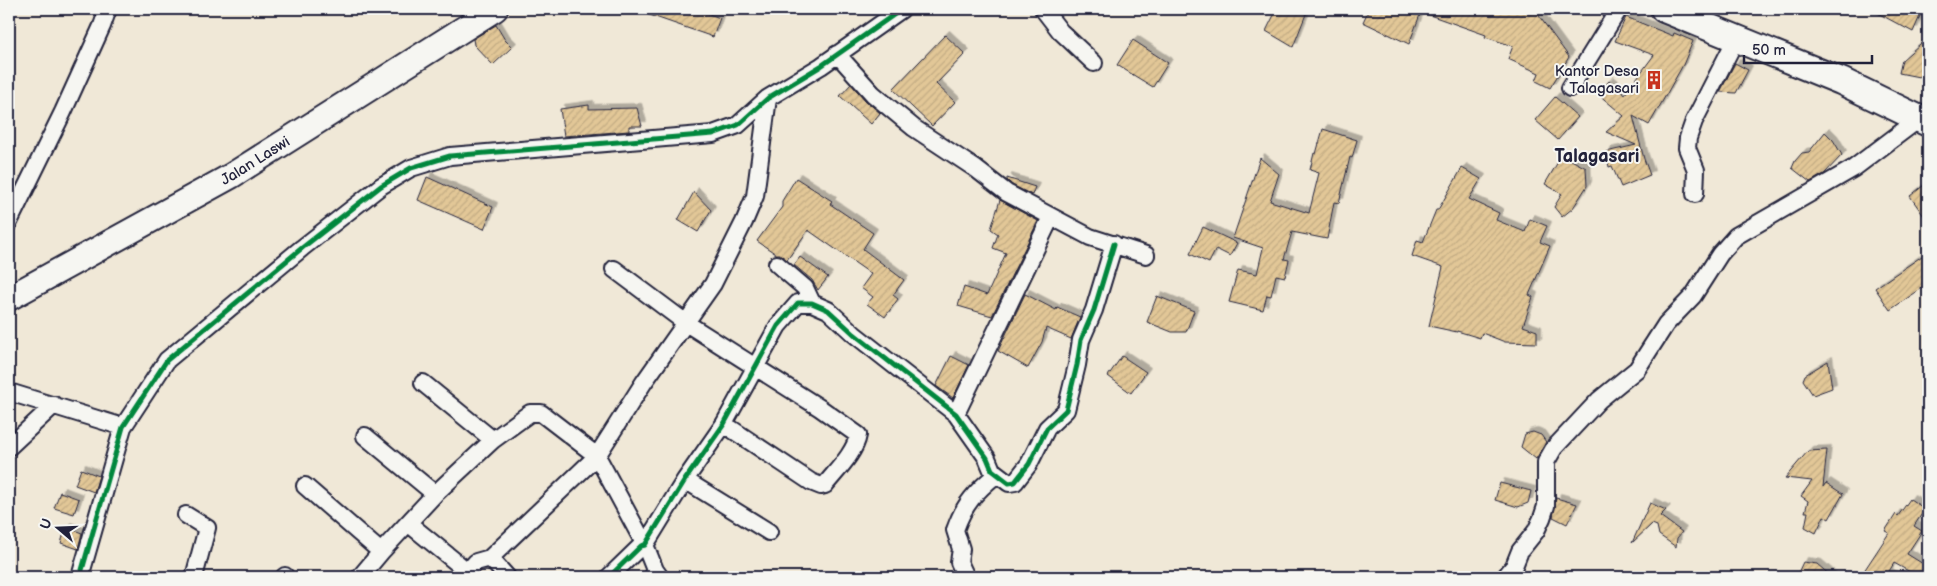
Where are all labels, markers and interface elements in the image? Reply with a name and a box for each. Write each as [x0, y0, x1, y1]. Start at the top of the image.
scale bar [1744, 32, 1872, 64]
text: 50 m [1752, 41, 1786, 60]
place label: Kantor Desa Talagasari [1555, 62, 1639, 98]
building icon: Kantor Desa Talagasari [1643, 69, 1665, 91]
street label: Jalan Laswi [218, 132, 294, 190]
district label: Talagasari [1555, 146, 1639, 167]
north arrow [32, 504, 82, 554]
text: U [37, 516, 56, 531]

